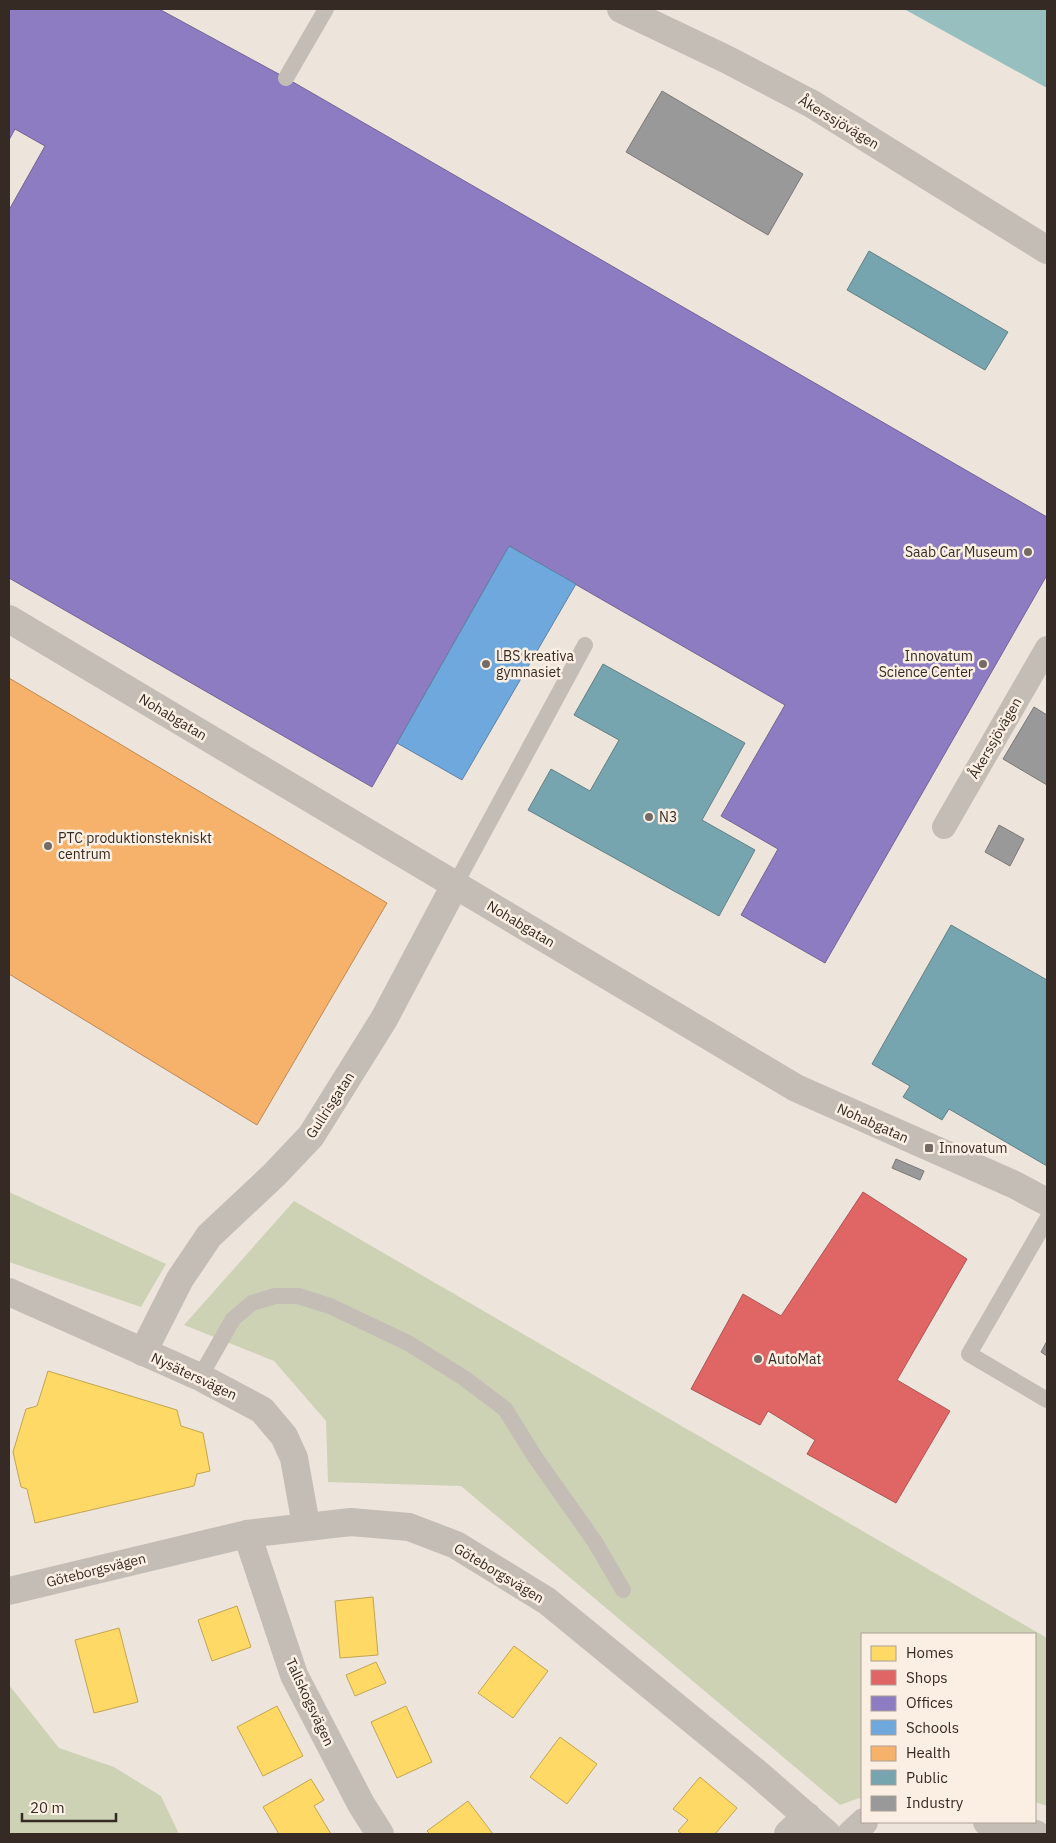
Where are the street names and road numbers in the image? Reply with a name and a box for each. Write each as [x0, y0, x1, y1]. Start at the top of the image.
street label: Åkerssjövägen [795, 90, 883, 153]
street label: Nohabgatan [136, 690, 210, 744]
street label: Åkerssjövägen [964, 694, 1026, 782]
street label: Nohabgatan [484, 897, 558, 951]
street label: Gullrisgatan [302, 1068, 358, 1142]
street label: Nohabgatan [834, 1099, 912, 1147]
street label: Nysätersvägen [148, 1348, 240, 1404]
street label: Göteborgsvägen [451, 1539, 547, 1607]
street label: Göteborgsvägen [44, 1549, 148, 1591]
street label: Tallskogsvägen [282, 1655, 338, 1749]

